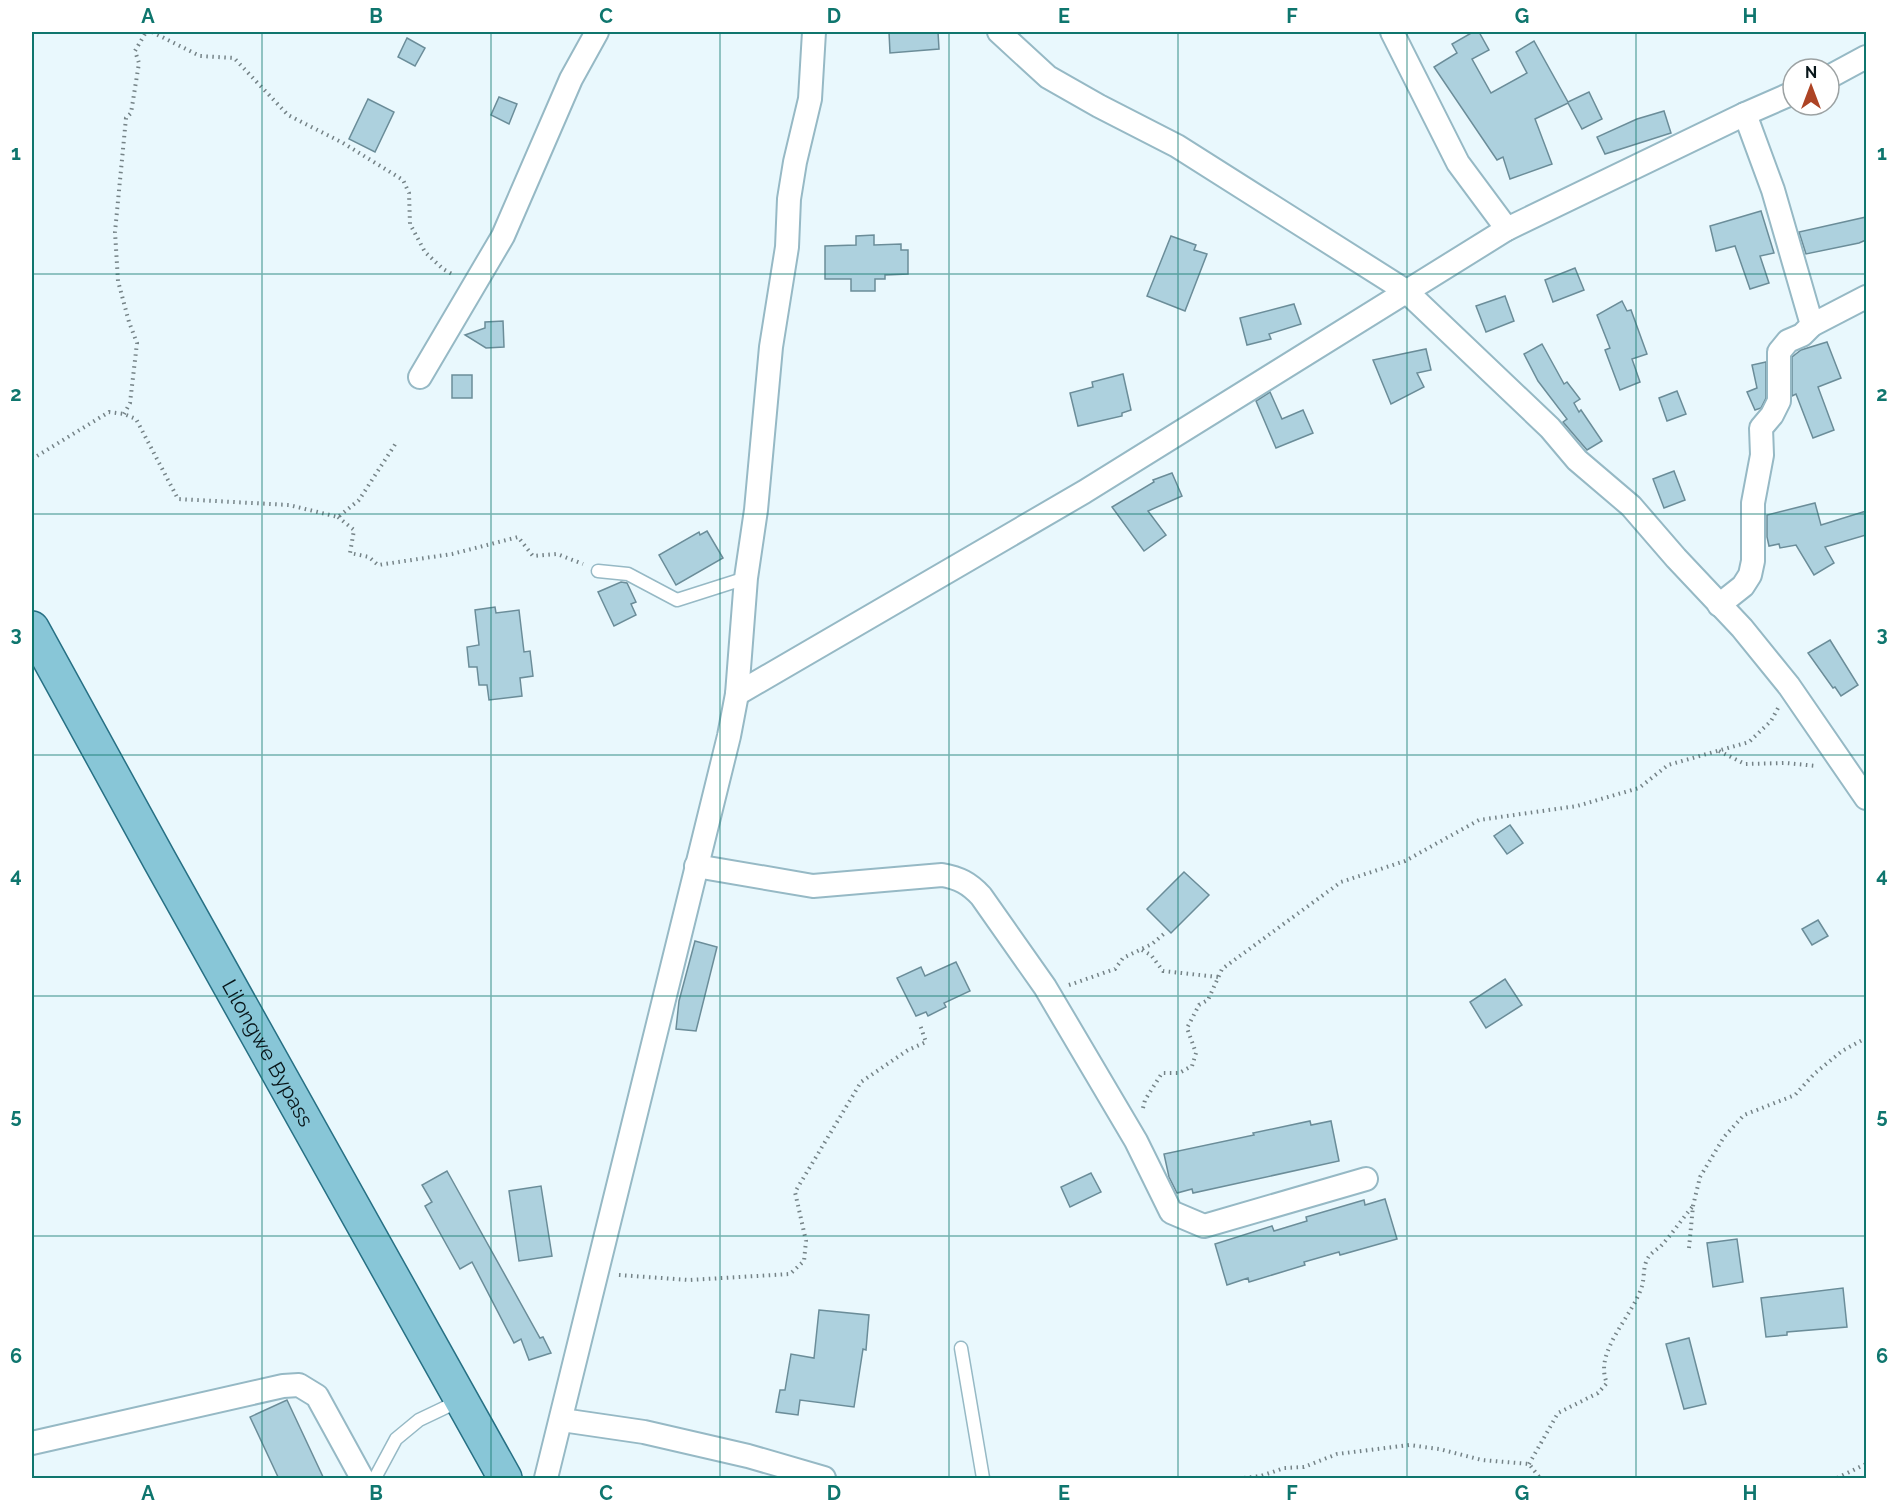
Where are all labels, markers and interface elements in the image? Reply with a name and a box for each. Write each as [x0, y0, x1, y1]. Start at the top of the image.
text: A [141, 4, 155, 28]
text: B [369, 4, 383, 28]
text: C [599, 4, 613, 28]
text: D [827, 4, 841, 28]
text: E [1058, 4, 1070, 28]
text: F [1286, 4, 1298, 28]
text: G [1515, 4, 1529, 28]
text: H [1743, 4, 1757, 28]
north arrow [1781, 57, 1841, 117]
text: N [1805, 63, 1817, 82]
text: 1 [11, 141, 21, 165]
text: 1 [1877, 141, 1887, 165]
text: 2 [10, 382, 22, 406]
text: 2 [1876, 382, 1888, 406]
text: 3 [10, 622, 22, 646]
text: 3 [1876, 622, 1888, 646]
text: 4 [10, 863, 22, 887]
text: 4 [1876, 863, 1888, 887]
street label: Lilongwe Bypass [217, 975, 319, 1131]
text: 5 [10, 1104, 22, 1128]
text: 5 [1876, 1104, 1888, 1128]
text: 6 [10, 1344, 22, 1368]
text: 6 [1876, 1344, 1888, 1368]
text: A [141, 1481, 155, 1505]
text: B [369, 1481, 383, 1505]
text: C [599, 1481, 613, 1505]
text: D [827, 1481, 841, 1505]
text: E [1058, 1481, 1070, 1505]
text: F [1286, 1481, 1298, 1505]
text: G [1515, 1481, 1529, 1505]
text: H [1743, 1481, 1757, 1505]

